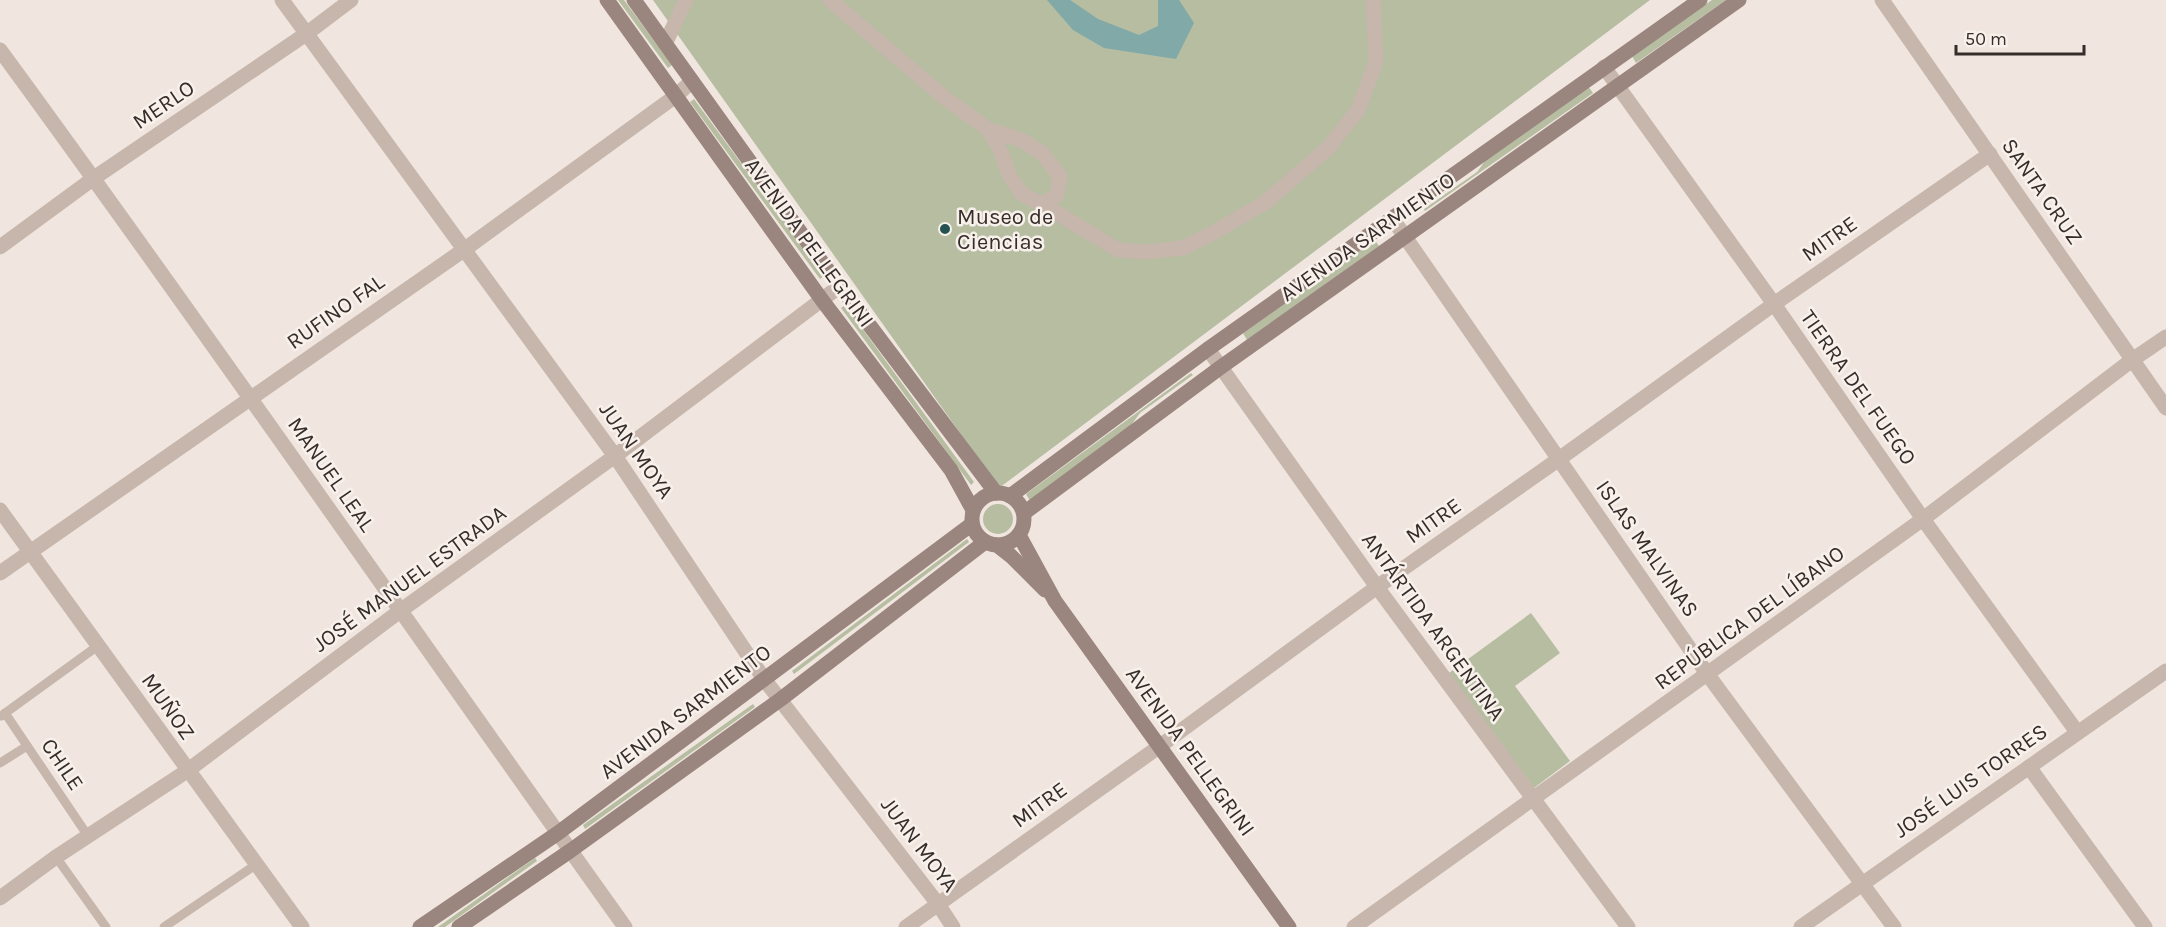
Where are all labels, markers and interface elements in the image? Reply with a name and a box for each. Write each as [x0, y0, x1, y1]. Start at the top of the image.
scale bar [1956, 18, 2084, 56]
text: 50 m [1965, 28, 2007, 50]
street label: MERLO [128, 75, 199, 135]
street label: SANTA CRUZ [1996, 134, 2088, 250]
street label: AVENIDA PELLEGRINI [739, 153, 879, 332]
street label: AVENIDA SARMIENTO [1275, 167, 1460, 307]
place label: Museo de Ciencias [957, 204, 1053, 255]
street label: MITRE [1797, 210, 1862, 267]
marker: Museo de Ciencias [938, 222, 952, 236]
street label: RUFINO FAL [282, 268, 390, 355]
street label: TIERRA DEL FUEGO [1795, 305, 1921, 470]
street label: JUAN MOYA [593, 397, 679, 504]
street label: MANUEL LEAL [282, 412, 381, 538]
street label: ISLAS MALVINAS [1590, 475, 1704, 622]
street label: MITRE [1401, 492, 1466, 549]
street label: JOSÉ MANUEL ESTRADA [307, 499, 512, 658]
street label: ANTÁRTIDA ARGENTINA [1356, 527, 1511, 726]
street label: REPÚBLICA DEL LÍBANO [1649, 539, 1850, 695]
street label: AVENIDA SARMIENTO [595, 639, 776, 785]
street label: AVENIDA PELLEGRINI [1120, 662, 1260, 841]
street label: MUÑOZ [136, 668, 200, 745]
street label: JOSÉ LUIS TORRES [1888, 717, 2052, 843]
street label: CHILE [35, 734, 89, 795]
street label: MITRE [1007, 776, 1072, 833]
street label: JUAN MOYA [875, 792, 963, 897]

